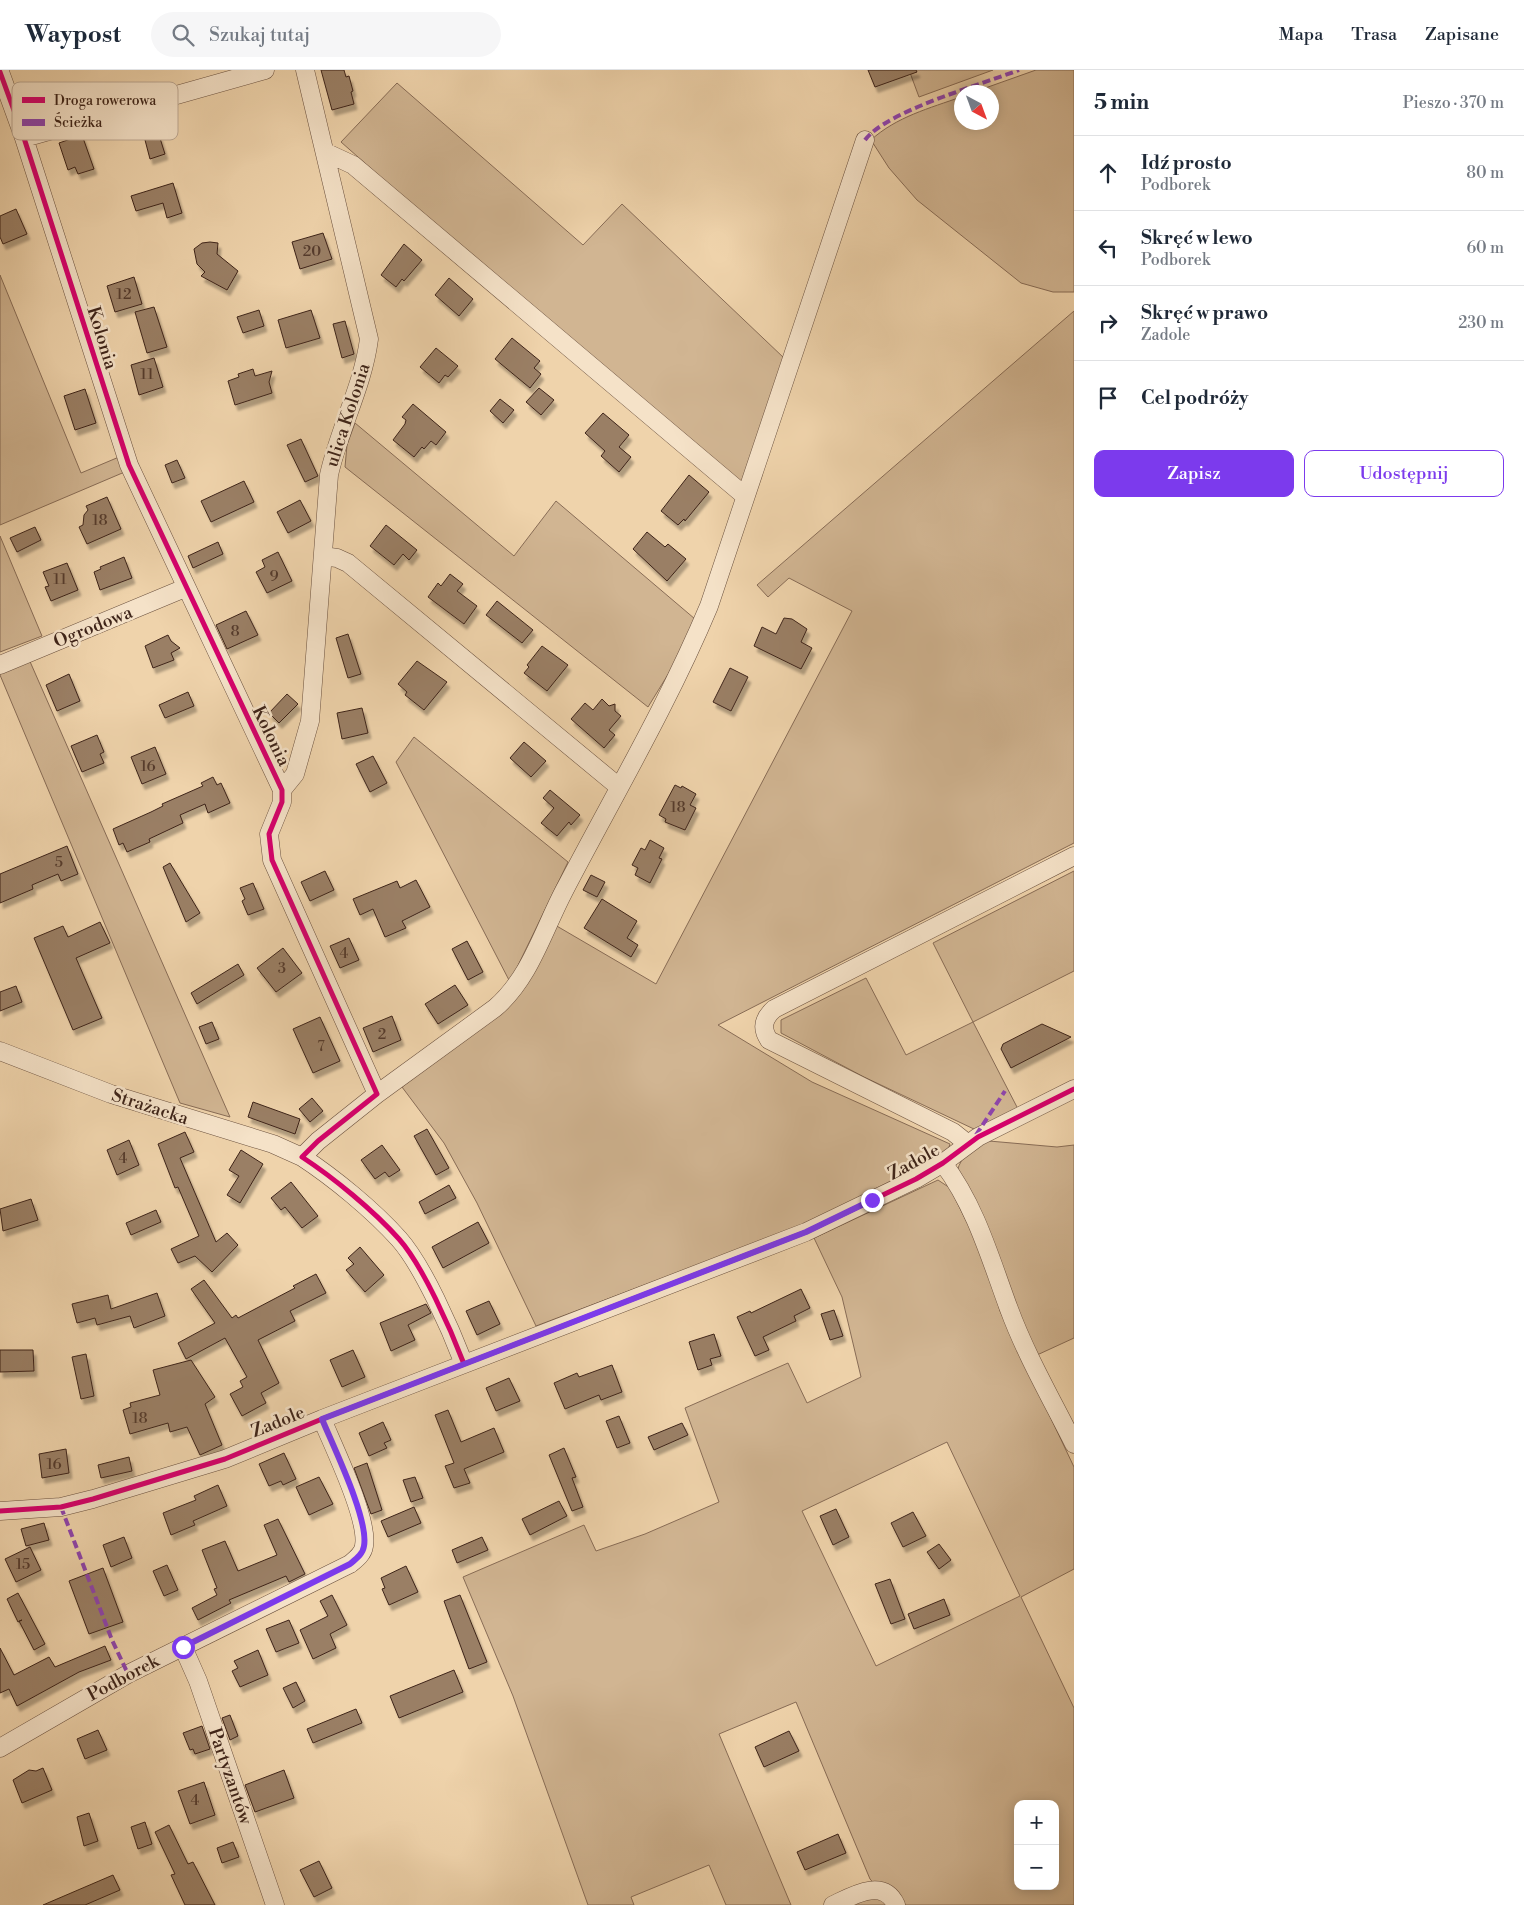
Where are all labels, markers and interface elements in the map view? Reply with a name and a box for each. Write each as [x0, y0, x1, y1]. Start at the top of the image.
search box [151, 12, 501, 57]
text: Waypost [25, 20, 121, 50]
icon: search [169, 21, 197, 49]
text: Szukaj tutaj [209, 23, 310, 47]
text: Mapa [1279, 23, 1323, 46]
text: Trasa [1351, 23, 1397, 46]
text: Zapisane [1425, 23, 1499, 46]
legend [12, 82, 178, 140]
north arrow [954, 85, 999, 130]
text: 5 min [1094, 90, 1149, 116]
text: Droga rowerowa [54, 92, 157, 110]
text: Pieszo · 370 m [1403, 93, 1504, 113]
text: Ścieżka [54, 112, 103, 132]
text: Idź prosto [1141, 151, 1232, 175]
icon: ahead [1094, 159, 1122, 187]
text: 80 m [1466, 163, 1504, 183]
text: Podborek [1141, 175, 1210, 195]
text: Skręć w lewo [1141, 226, 1253, 250]
icon: left [1094, 234, 1122, 262]
text: 60 m [1466, 238, 1504, 258]
house number: 20 [303, 242, 321, 261]
text: Podborek [1141, 250, 1210, 270]
house number: 12 [116, 285, 132, 304]
text: Skręć w prawo [1141, 301, 1268, 325]
street label: Kolonia [82, 304, 123, 373]
icon: right [1094, 309, 1122, 337]
text: 230 m [1458, 313, 1504, 333]
text: Zadole [1141, 325, 1190, 345]
street label: ulica Kolonia [320, 359, 376, 470]
house number: 11 [140, 365, 154, 384]
icon: arrive [1094, 384, 1122, 412]
text: Cel podróży [1141, 386, 1248, 410]
button: Zapisz [1094, 450, 1294, 497]
button: Udostępnij [1304, 450, 1504, 497]
house number: 18 [92, 511, 108, 530]
house number: 9 [269, 567, 279, 586]
house number: 11 [53, 570, 67, 589]
street label: Ogrodowa [50, 600, 137, 653]
house number: 8 [230, 622, 240, 641]
street label: Kolonia [247, 702, 296, 771]
house number: 16 [140, 757, 156, 776]
house number: 18 [670, 798, 686, 817]
house number: 5 [55, 853, 63, 872]
house number: 4 [340, 944, 349, 963]
house number: 3 [278, 959, 286, 978]
house number: 2 [378, 1025, 386, 1044]
house number: 7 [317, 1037, 325, 1056]
street label: Strażacka [109, 1084, 192, 1130]
street label: Zadole [884, 1138, 944, 1186]
house number: 4 [119, 1149, 128, 1168]
route end [861, 1189, 884, 1212]
street label: Zadole [248, 1401, 308, 1443]
house number: 18 [132, 1409, 148, 1428]
house number: 16 [46, 1455, 62, 1474]
house number: 15 [16, 1555, 30, 1574]
route start [172, 1636, 195, 1659]
street label: Podborek [83, 1649, 164, 1706]
street label: Partyzantów [203, 1725, 257, 1828]
house number: 4 [191, 1791, 200, 1810]
map controls [1014, 1800, 1059, 1890]
button: + [1014, 1800, 1059, 1845]
button: − [1014, 1845, 1059, 1890]

